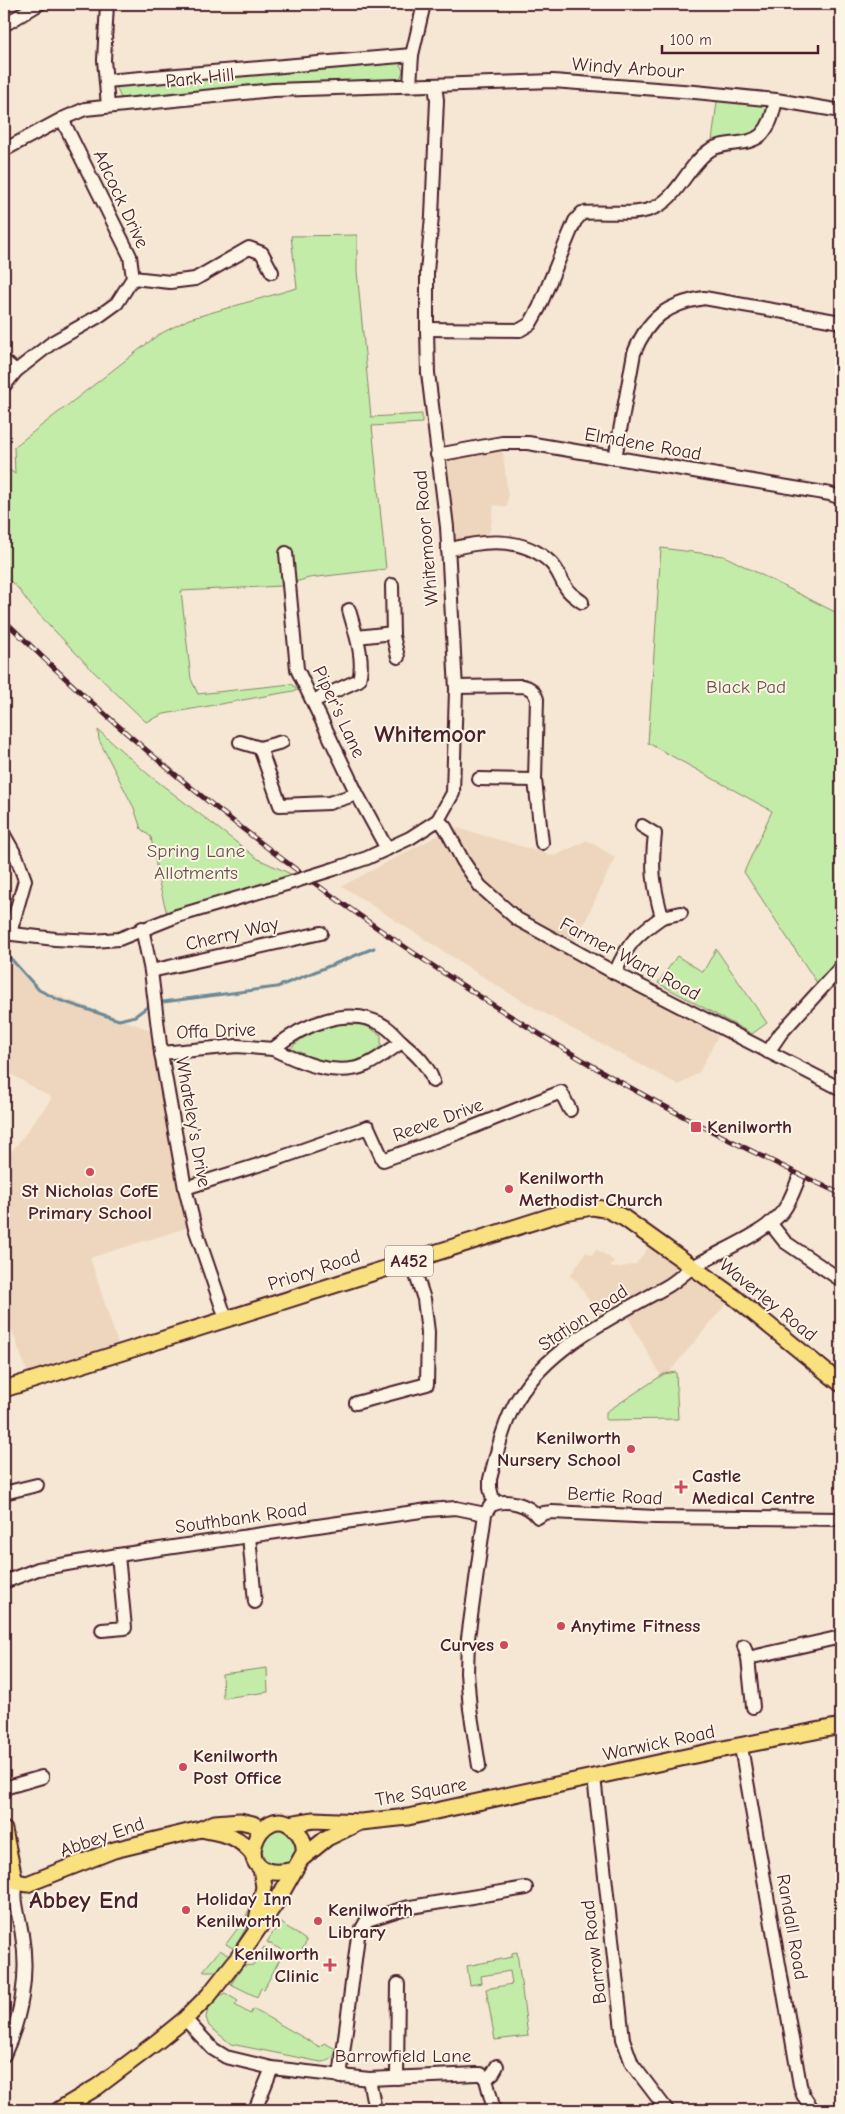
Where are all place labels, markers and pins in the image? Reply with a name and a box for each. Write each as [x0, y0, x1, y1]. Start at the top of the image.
place label: Kenilworth [707, 1116, 792, 1138]
marker: Kenilworth [689, 1120, 703, 1134]
marker: St Nicholas CofE Primary School [84, 1166, 96, 1178]
place label: Kenilworth Methodist Church [519, 1167, 663, 1211]
place label: St Nicholas CofE Primary School [22, 1180, 158, 1224]
marker: Kenilworth Methodist Church [503, 1183, 515, 1195]
place label: Kenilworth Nursery School [497, 1427, 621, 1471]
marker: Kenilworth Nursery School [625, 1443, 637, 1455]
place label: Castle Medical Centre [692, 1465, 815, 1509]
marker: Castle Medical Centre [674, 1480, 688, 1494]
place label: Anytime Fitness [571, 1615, 700, 1637]
marker: Anytime Fitness [555, 1620, 567, 1632]
place label: Curves [440, 1634, 494, 1656]
marker: Curves [498, 1639, 510, 1651]
place label: Kenilworth Post Office [193, 1745, 282, 1789]
marker: Kenilworth Post Office [177, 1761, 189, 1773]
place label: Holiday Inn Kenilworth [196, 1888, 292, 1932]
place label: Kenilworth Library [328, 1899, 413, 1943]
marker: Holiday Inn Kenilworth [180, 1904, 192, 1916]
marker: Kenilworth Library [312, 1915, 324, 1927]
place label: Kenilworth Clinic [234, 1943, 319, 1987]
marker: Kenilworth Clinic [323, 1958, 337, 1972]

